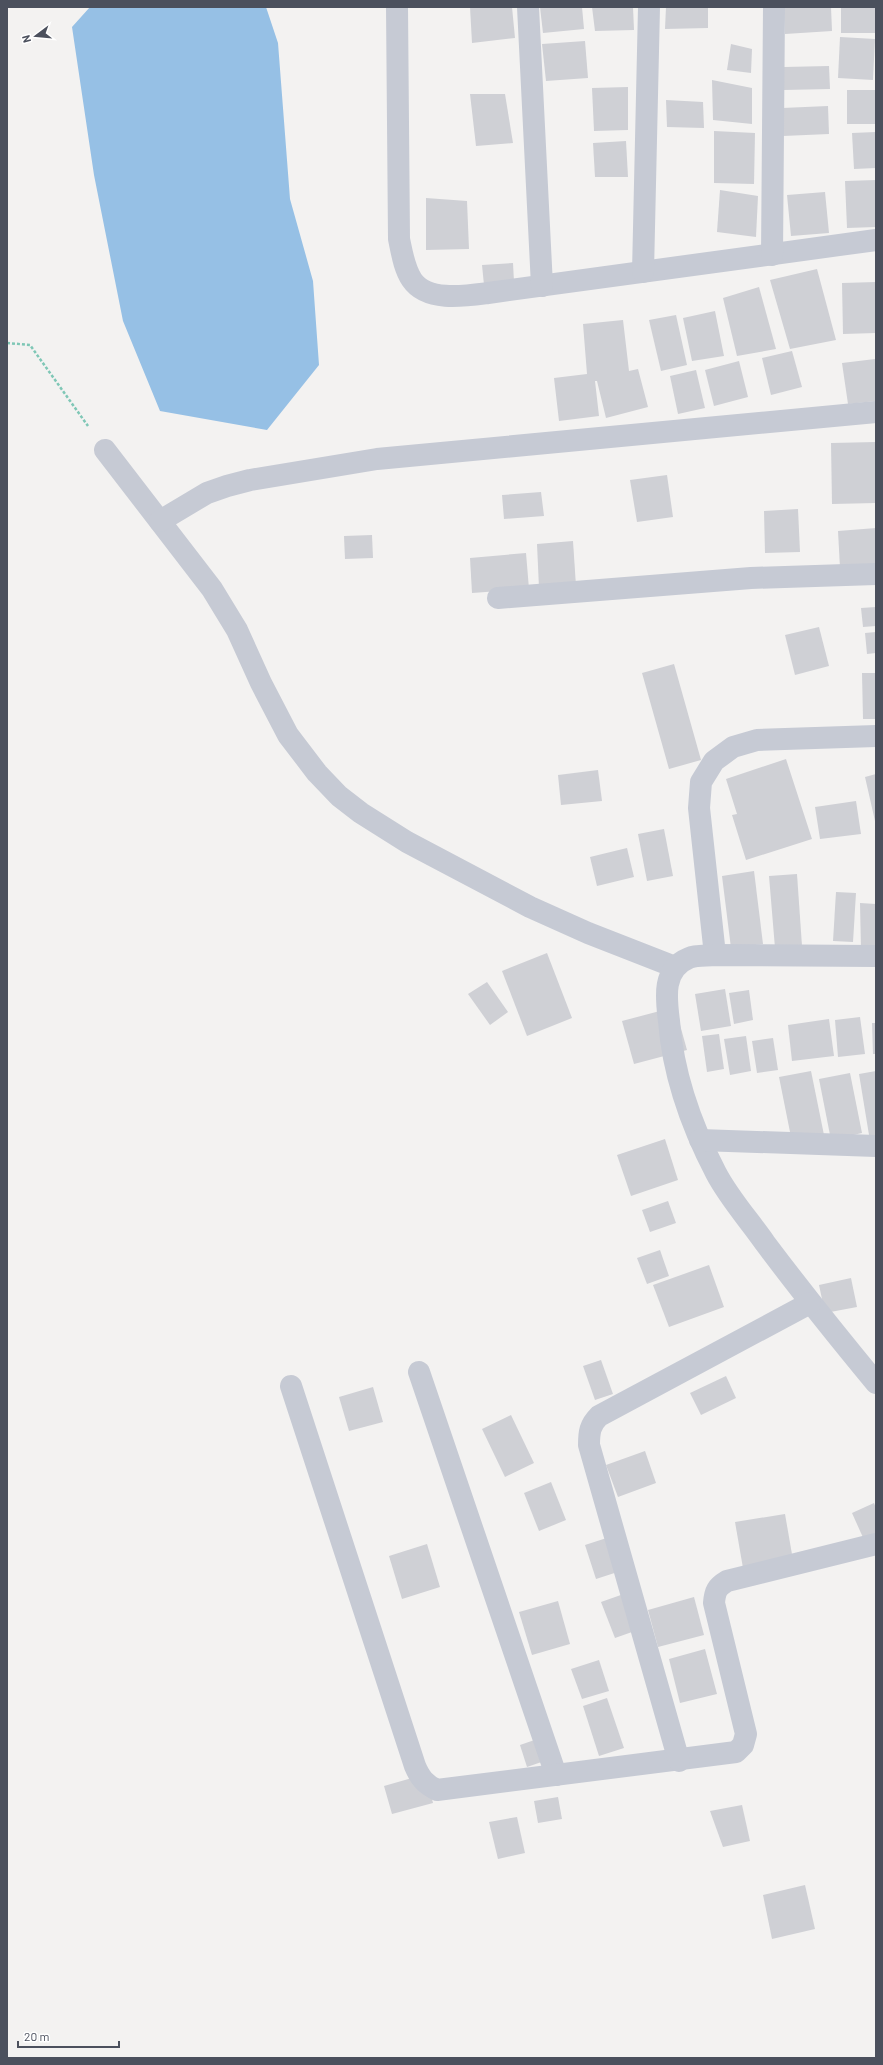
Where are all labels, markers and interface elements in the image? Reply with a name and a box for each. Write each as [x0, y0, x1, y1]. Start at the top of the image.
north arrow [16, 16, 56, 56]
text: N [19, 34, 33, 44]
scale bar [18, 2023, 119, 2049]
text: 20 m [24, 2029, 50, 2043]

